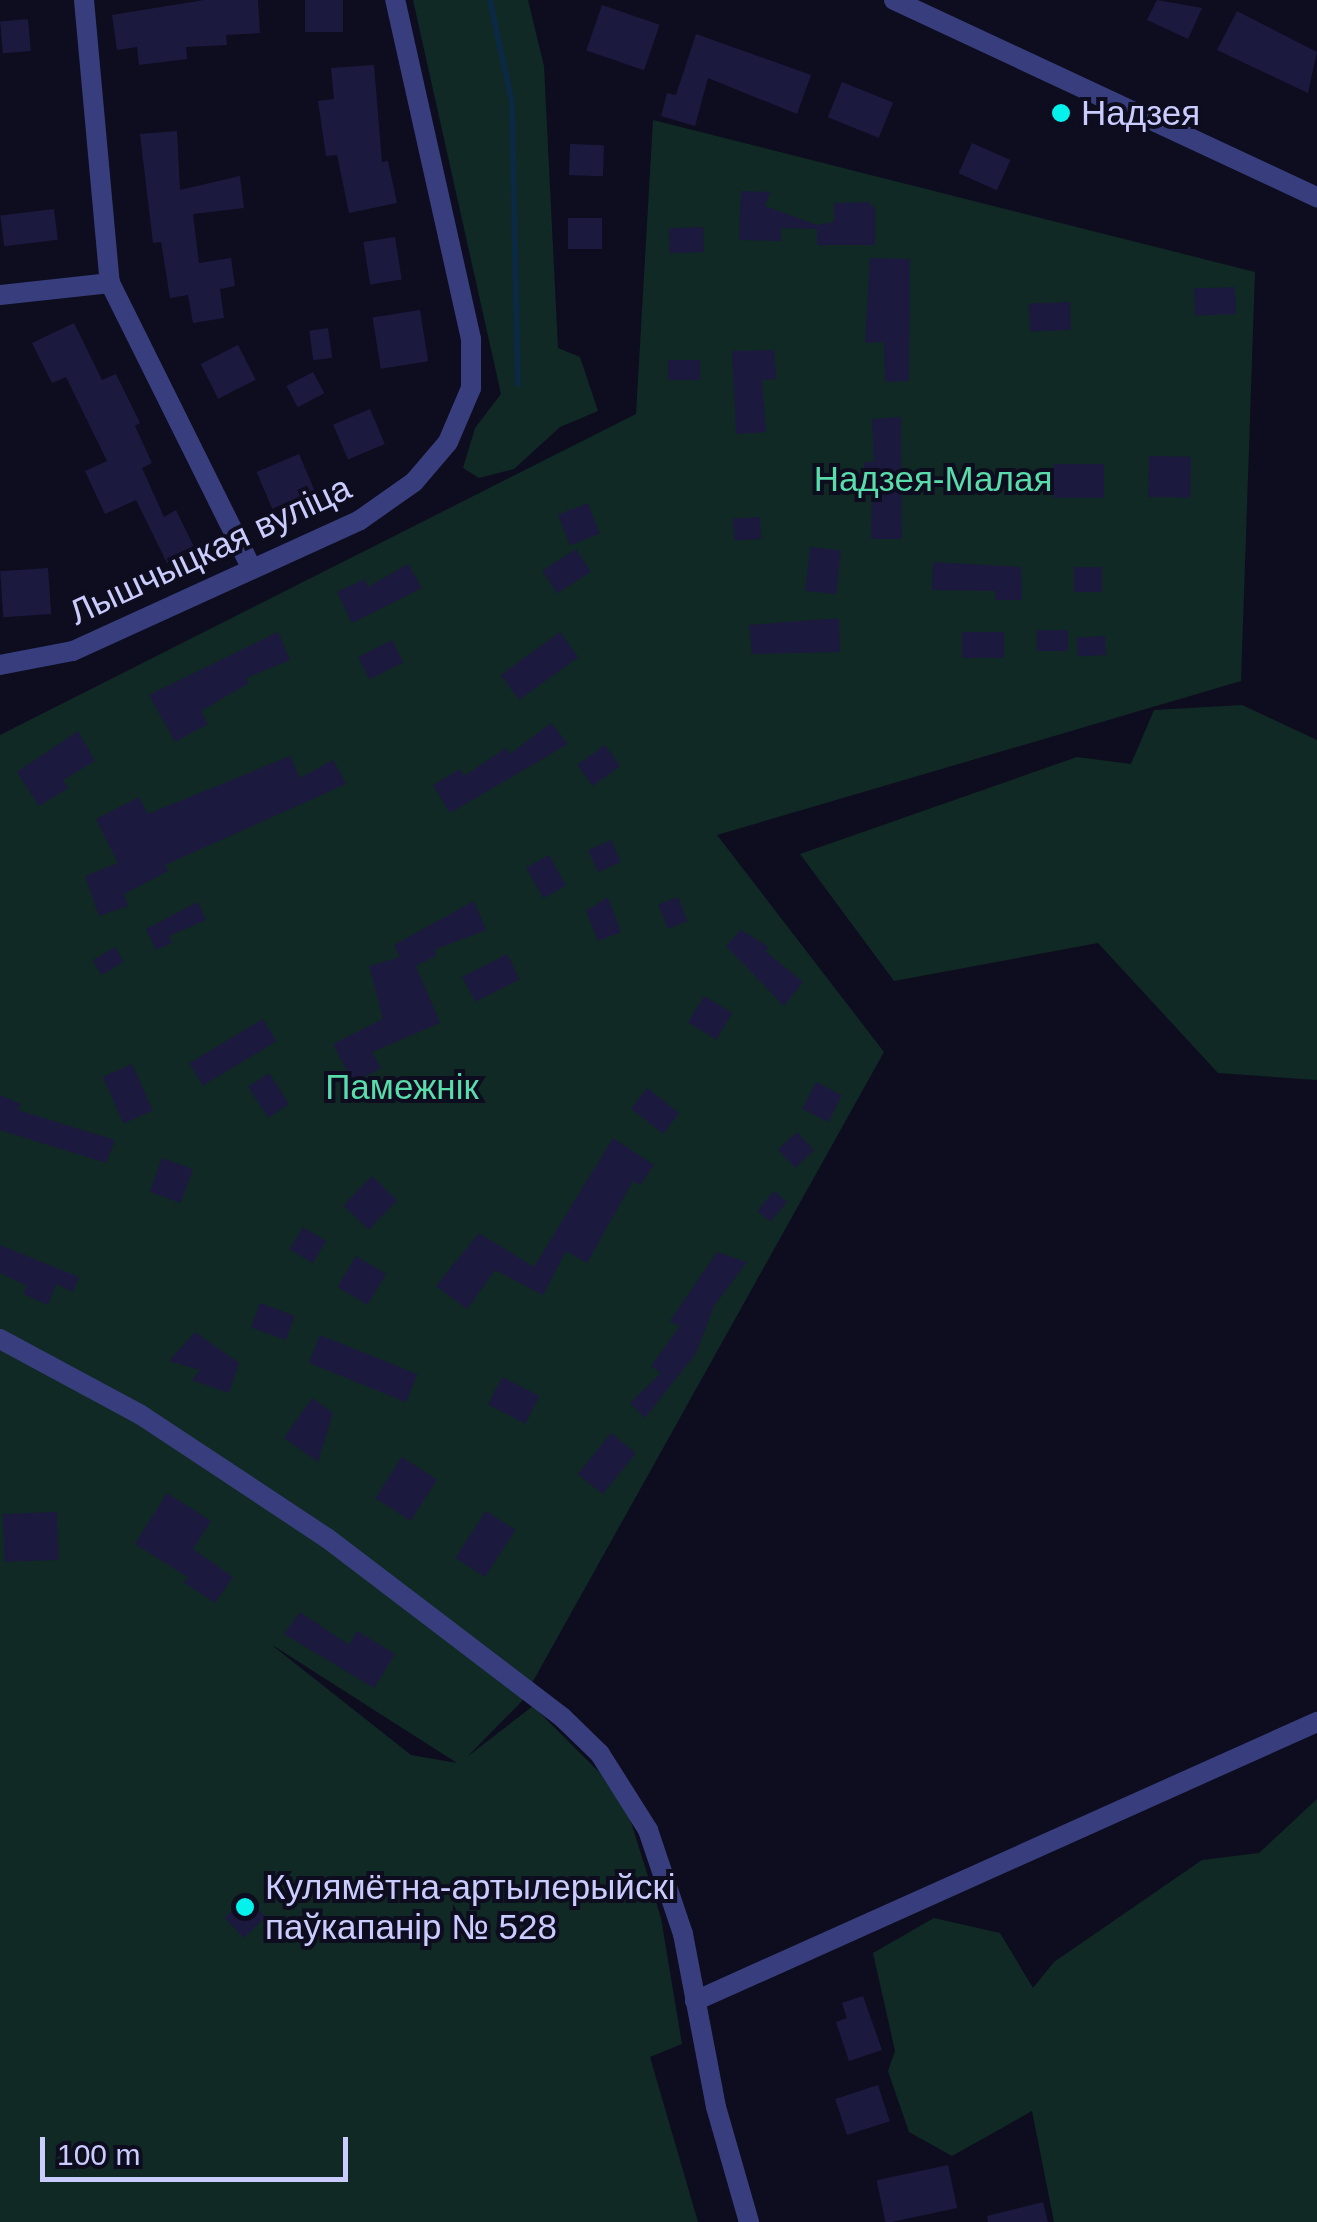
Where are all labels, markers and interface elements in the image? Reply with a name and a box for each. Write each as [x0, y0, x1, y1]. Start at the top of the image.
place label: Надзея [1081, 92, 1200, 134]
marker: Надзея [1050, 102, 1072, 124]
park label: Надзея-Малая [814, 458, 1052, 500]
street label: Лышчыцкая вуліца [62, 466, 358, 634]
park label: Памежнік [325, 1066, 479, 1108]
place label: Кулямётна-артылерыйскі паўкапанір № 528 [265, 1866, 675, 1948]
marker: Кулямётна-артылерыйскі паўкапанір № 528 [234, 1896, 256, 1918]
scale bar [45, 2117, 352, 2179]
text: 100 m [57, 2138, 140, 2171]

